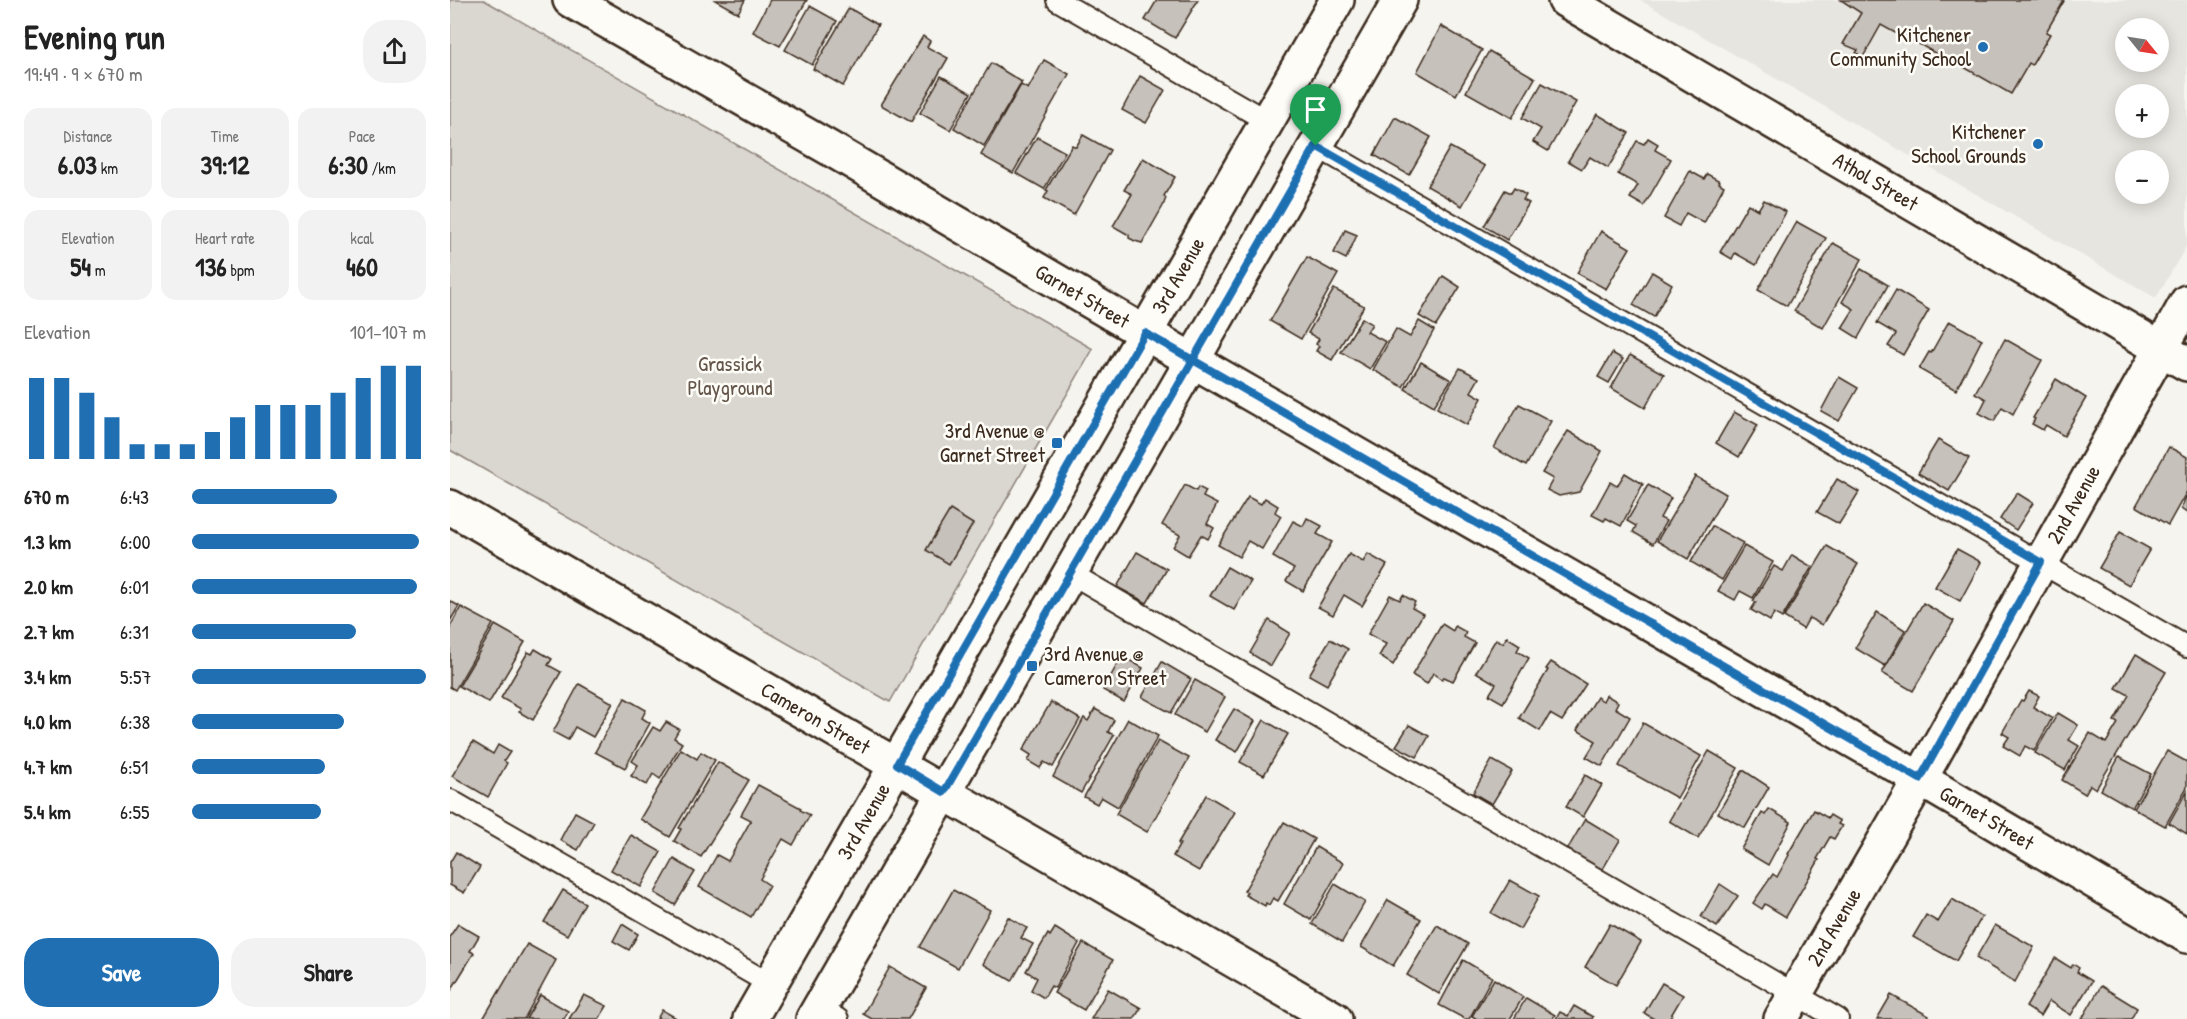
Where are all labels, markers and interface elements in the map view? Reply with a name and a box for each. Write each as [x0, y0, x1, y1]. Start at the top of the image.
text: Evening run [24, 15, 165, 59]
north arrow [2115, 18, 2169, 72]
map controls [2115, 18, 2169, 204]
button: share [363, 20, 426, 83]
place label: Kitchener Community School [1830, 20, 1971, 73]
marker: Kitchener Community School [1976, 40, 1990, 54]
text: 19:49 · 9 × 670 m [24, 60, 143, 87]
pin [1290, 84, 1341, 146]
button: + [2115, 84, 2169, 138]
icon: arrive [1299, 93, 1332, 126]
place label: Kitchener School Grounds [1911, 117, 2026, 170]
text: Distance [64, 125, 112, 147]
text: Time [211, 125, 239, 147]
text: Pace [349, 125, 375, 147]
marker: Kitchener School Grounds [2031, 137, 2045, 151]
street label: Athol Street [1828, 145, 1925, 218]
text: 6.03 [58, 147, 97, 182]
text: 39:12 [201, 147, 249, 182]
text: 6:30 [328, 147, 368, 182]
button: − [2115, 150, 2169, 204]
text: km [97, 157, 118, 179]
text: /km [368, 157, 396, 179]
text: Elevation [61, 227, 115, 249]
text: Heart rate [195, 227, 255, 249]
text: kcal [350, 227, 374, 249]
street label: 3rd Avenue [1144, 232, 1211, 319]
text: 54 [70, 249, 91, 284]
text: 136 [195, 249, 227, 284]
text: 460 [346, 249, 378, 284]
street label: Garnet Street [1030, 257, 1136, 335]
text: m [91, 259, 106, 281]
text: bpm [227, 259, 255, 281]
text: Elevation [24, 318, 90, 345]
text: 101–107 m [350, 318, 426, 345]
park label: Grassick Playground [688, 349, 772, 402]
place label: 3rd Avenue @ Garnet Street [940, 416, 1046, 469]
marker: 3rd Avenue @ Garnet Street [1050, 436, 1064, 450]
street label: 2nd Avenue [2040, 460, 2107, 549]
text: 670 m [24, 483, 69, 510]
text: 6:43 [120, 483, 149, 510]
text: 1.3 km [24, 528, 71, 555]
text: 6:00 [120, 528, 151, 555]
text: 2.0 km [24, 573, 73, 600]
text: 6:01 [120, 573, 149, 600]
text: 2.7 km [24, 618, 74, 645]
text: 6:31 [120, 618, 149, 645]
place label: 3rd Avenue @ Cameron Street [1044, 639, 1167, 692]
marker: 3rd Avenue @ Cameron Street [1025, 659, 1039, 673]
text: 3.4 km [24, 663, 71, 690]
text: 5:57 [120, 663, 151, 690]
street label: Cameron Street [755, 675, 876, 761]
text: 4.0 km [24, 708, 71, 735]
text: 6:38 [120, 708, 150, 735]
text: 4.7 km [24, 753, 72, 780]
text: 6:51 [120, 753, 148, 780]
street label: 3rd Avenue [830, 778, 897, 865]
street label: Garnet Street [1934, 779, 2040, 857]
text: 5.4 km [24, 798, 71, 825]
text: 6:55 [120, 798, 150, 825]
street label: 2nd Avenue [1800, 883, 1868, 971]
button: Save [24, 938, 219, 1007]
button: Share [231, 938, 426, 1007]

